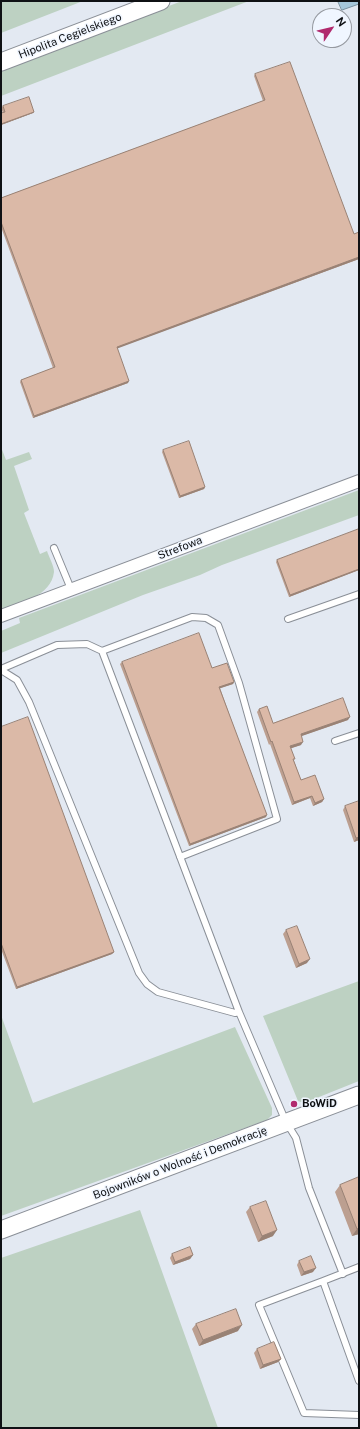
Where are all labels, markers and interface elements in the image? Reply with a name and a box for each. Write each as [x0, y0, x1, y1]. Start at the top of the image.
north arrow [312, 8, 352, 48]
street label: Hipolita Cegielskiego [17, 10, 123, 62]
text: N [334, 15, 348, 29]
street label: Strefowa [156, 533, 204, 563]
place label: BoWiD [302, 1097, 337, 1111]
marker: BoWiD [289, 1099, 299, 1109]
street label: Bojowników o Wolność i Demokrację [91, 1124, 269, 1202]

